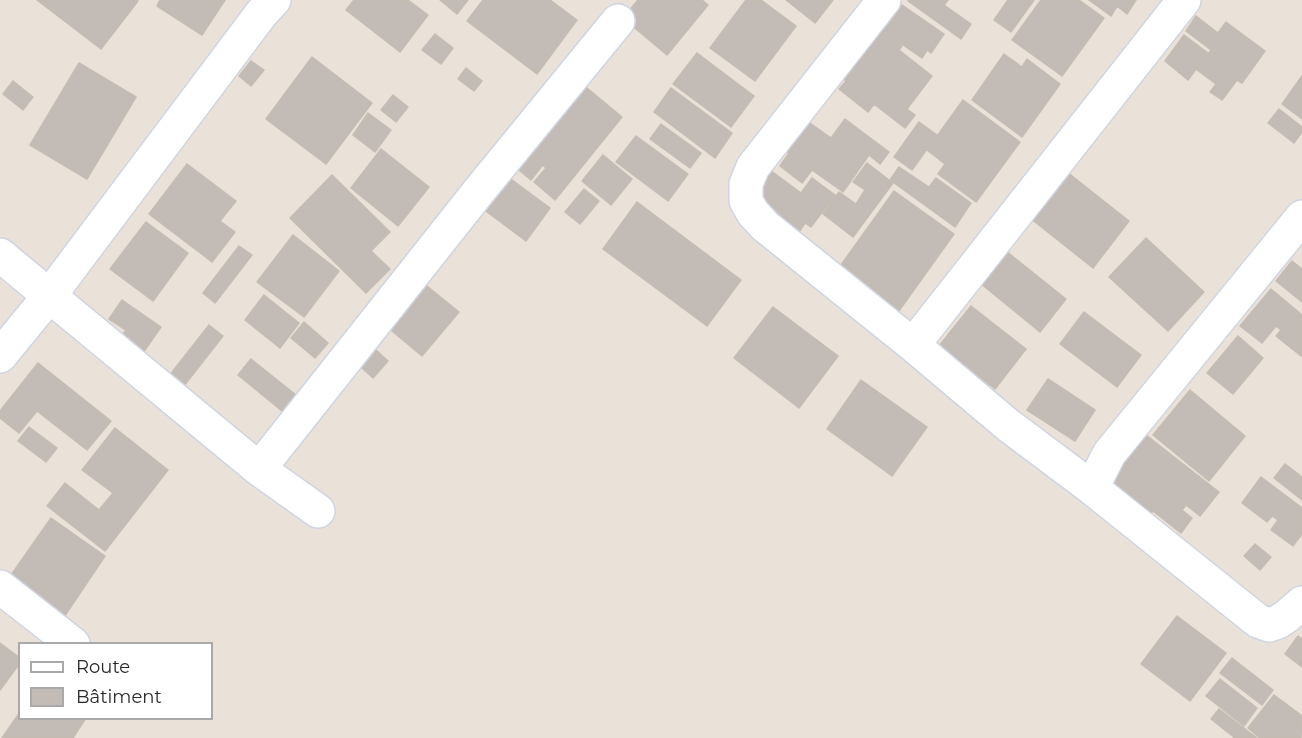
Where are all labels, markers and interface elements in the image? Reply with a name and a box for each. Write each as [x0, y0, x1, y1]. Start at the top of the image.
legend [18, 642, 213, 720]
text: Route [76, 656, 130, 678]
text: Bâtiment [76, 686, 162, 708]

